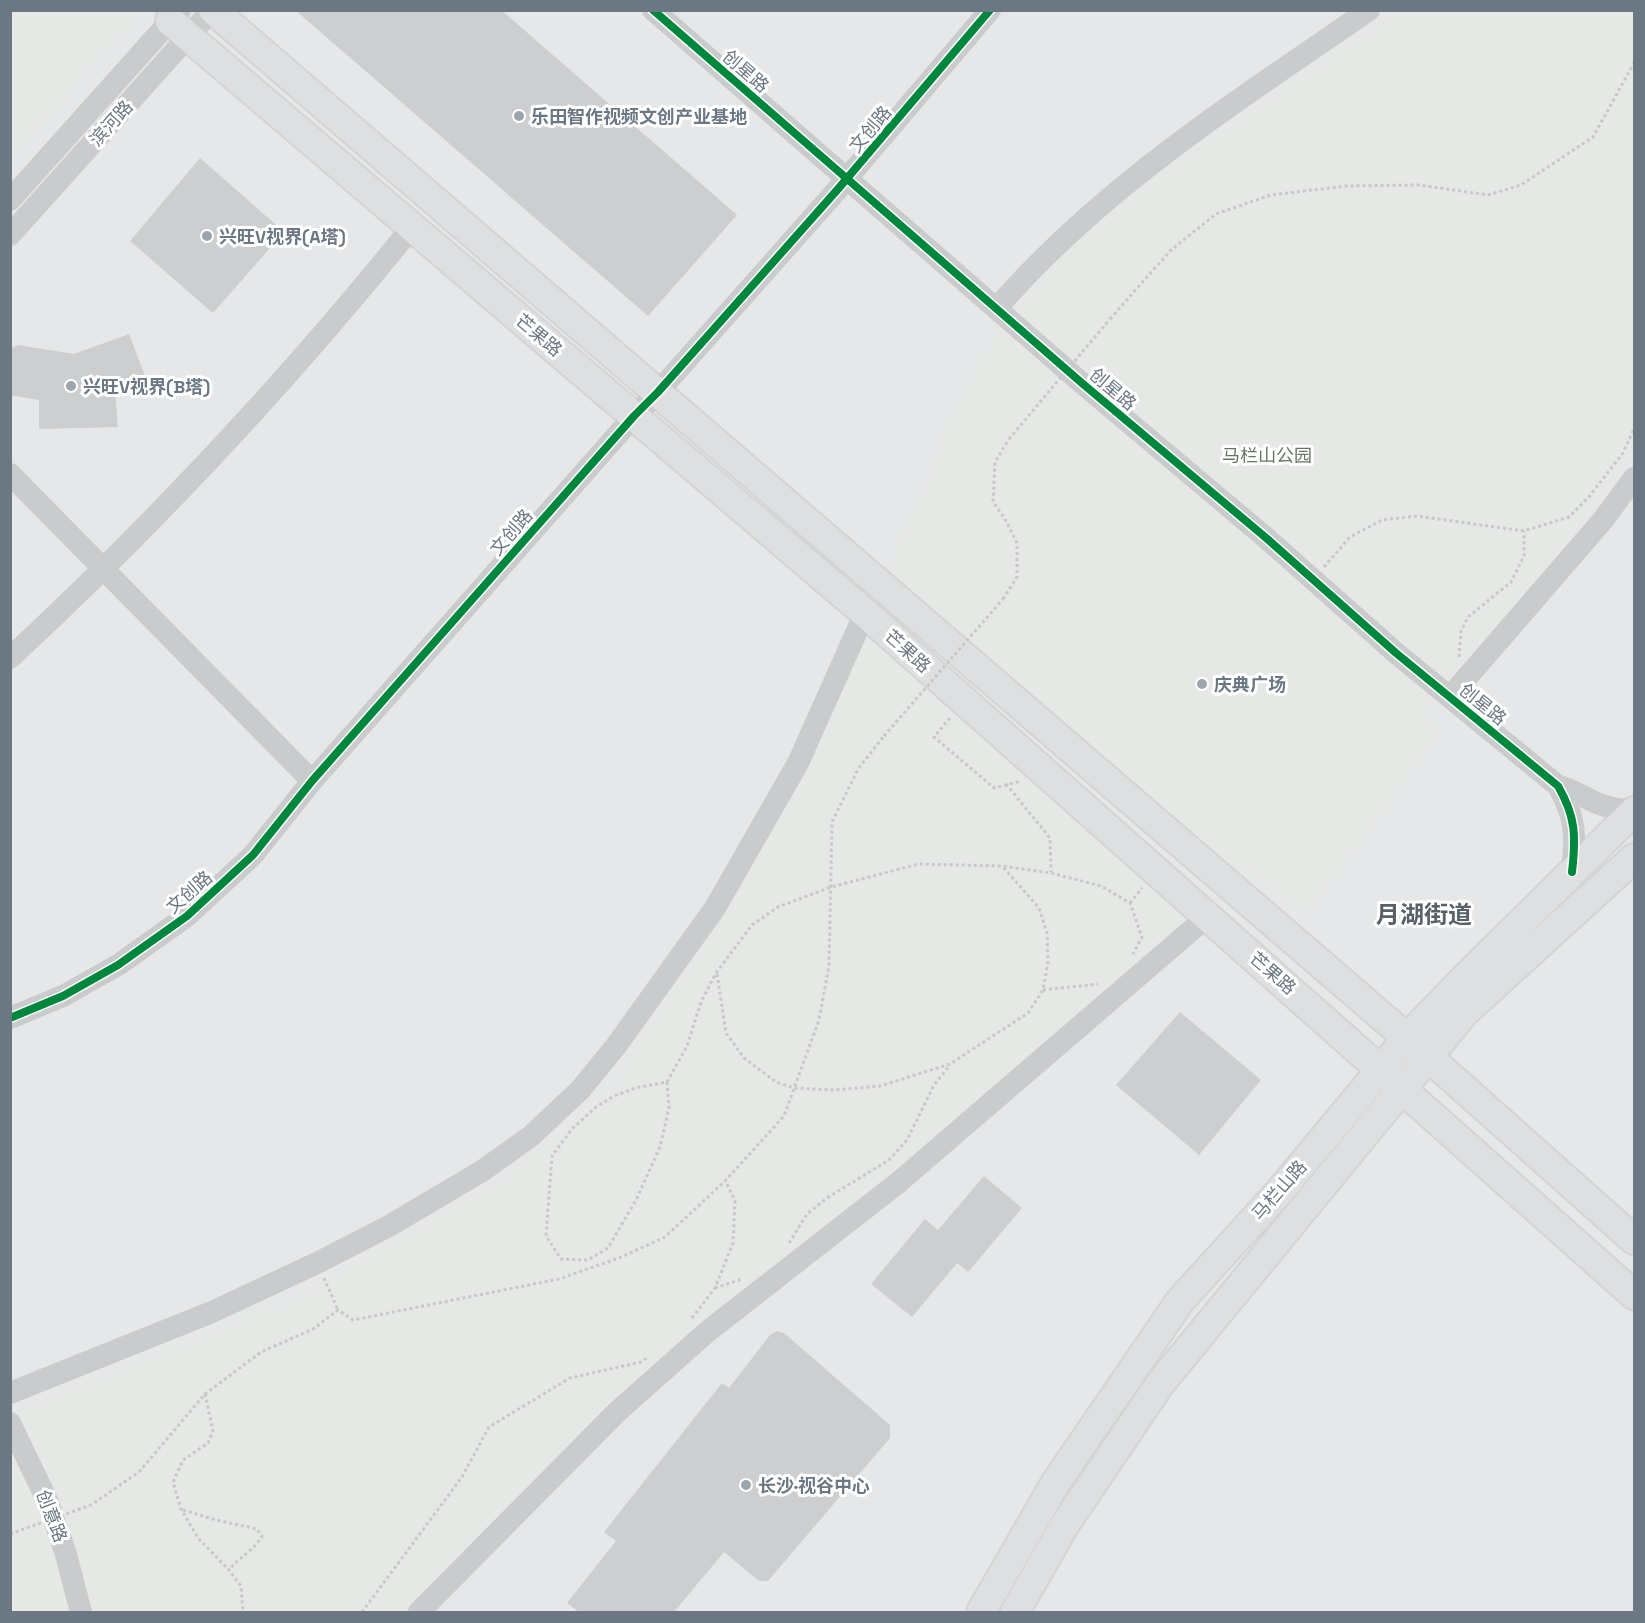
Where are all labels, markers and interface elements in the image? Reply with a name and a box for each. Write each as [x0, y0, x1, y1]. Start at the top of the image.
street label: 创星路 [718, 45, 774, 97]
street label: 滨河路 [84, 95, 138, 151]
street label: 文创路 [844, 101, 896, 157]
place label: 乐田智作视频文创产业基地 [531, 105, 747, 128]
marker: 乐田智作视频文创产业基地 [512, 109, 526, 123]
place label: 兴旺V视界(A塔) [219, 225, 346, 248]
marker: 兴旺V视界(A塔) [200, 229, 214, 243]
street label: 芒果路 [511, 309, 567, 361]
street label: 创星路 [1085, 363, 1141, 415]
place label: 兴旺V视界(B塔) [83, 375, 210, 398]
marker: 兴旺V视界(B塔) [64, 379, 78, 393]
park label: 马栏山公园 [1222, 444, 1312, 467]
street label: 文创路 [485, 504, 537, 560]
street label: 芒果路 [880, 624, 936, 678]
place label: 庆典广场 [1214, 673, 1286, 696]
marker: 庆典广场 [1195, 677, 1209, 691]
street label: 创星路 [1455, 678, 1511, 730]
street label: 文创路 [161, 866, 217, 918]
district label: 月湖街道 [1376, 899, 1472, 930]
street label: 芒果路 [1245, 947, 1301, 999]
street label: 马栏山路 [1247, 1155, 1311, 1225]
place label: 长沙·视谷中心 [758, 1474, 870, 1497]
marker: 长沙·视谷中心 [739, 1478, 753, 1492]
street label: 创意路 [32, 1487, 72, 1545]

